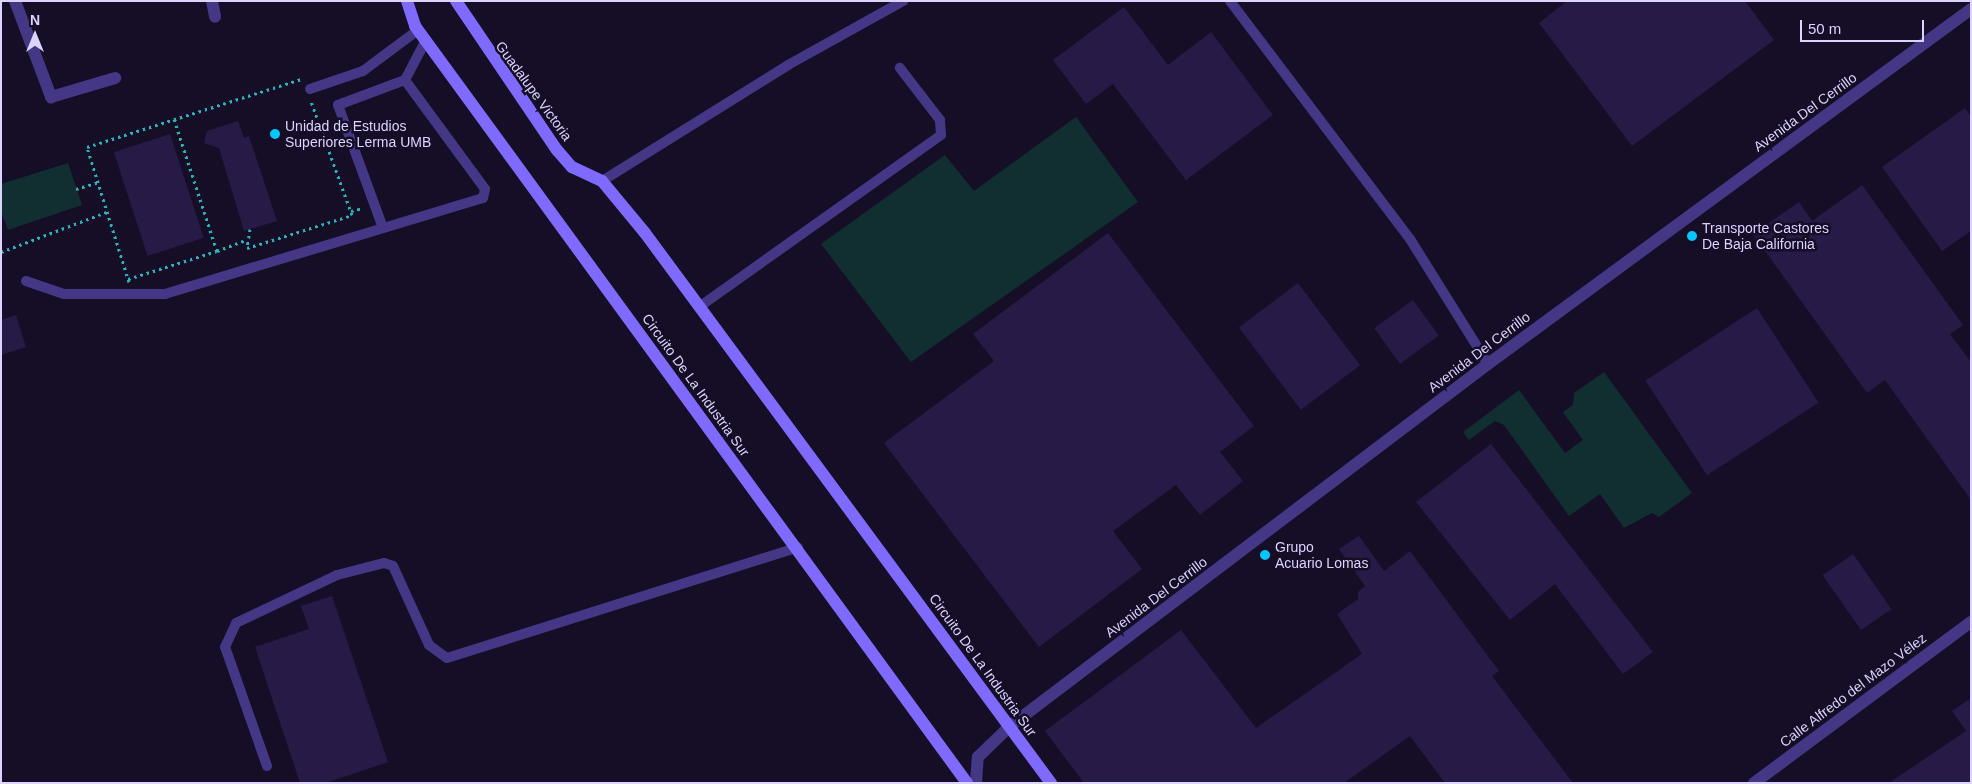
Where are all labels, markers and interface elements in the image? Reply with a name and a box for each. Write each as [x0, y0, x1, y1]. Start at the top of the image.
north arrow [10, 10, 60, 60]
scale bar [1802, 10, 1926, 42]
text: N [30, 12, 40, 28]
text: 50 m [1808, 20, 1841, 37]
street label: Guadalupe Victoria [492, 38, 576, 144]
street label: Avenida Del Cerrillo [1750, 69, 1860, 155]
place label: Unidad de Estudios Superiores Lerma UMB [285, 118, 431, 150]
marker: Unidad de Estudios Superiores Lerma UMB [269, 128, 281, 140]
place label: Transporte Castores De Baja California [1702, 220, 1829, 252]
marker: Transporte Castores De Baja California [1686, 230, 1698, 242]
street label: Avenida Del Cerrillo [1425, 308, 1533, 396]
street label: Circuito De La Industria Sur [639, 311, 753, 459]
place label: Grupo Acuario Lomas [1275, 539, 1368, 572]
marker: Grupo Acuario Lomas [1259, 549, 1271, 561]
street label: Avenida Del Cerrillo [1102, 553, 1210, 641]
street label: Circuito De La Industria Sur [926, 591, 1040, 739]
street label: Calle Alfredo del Mazo Vélez [1776, 629, 1930, 751]

